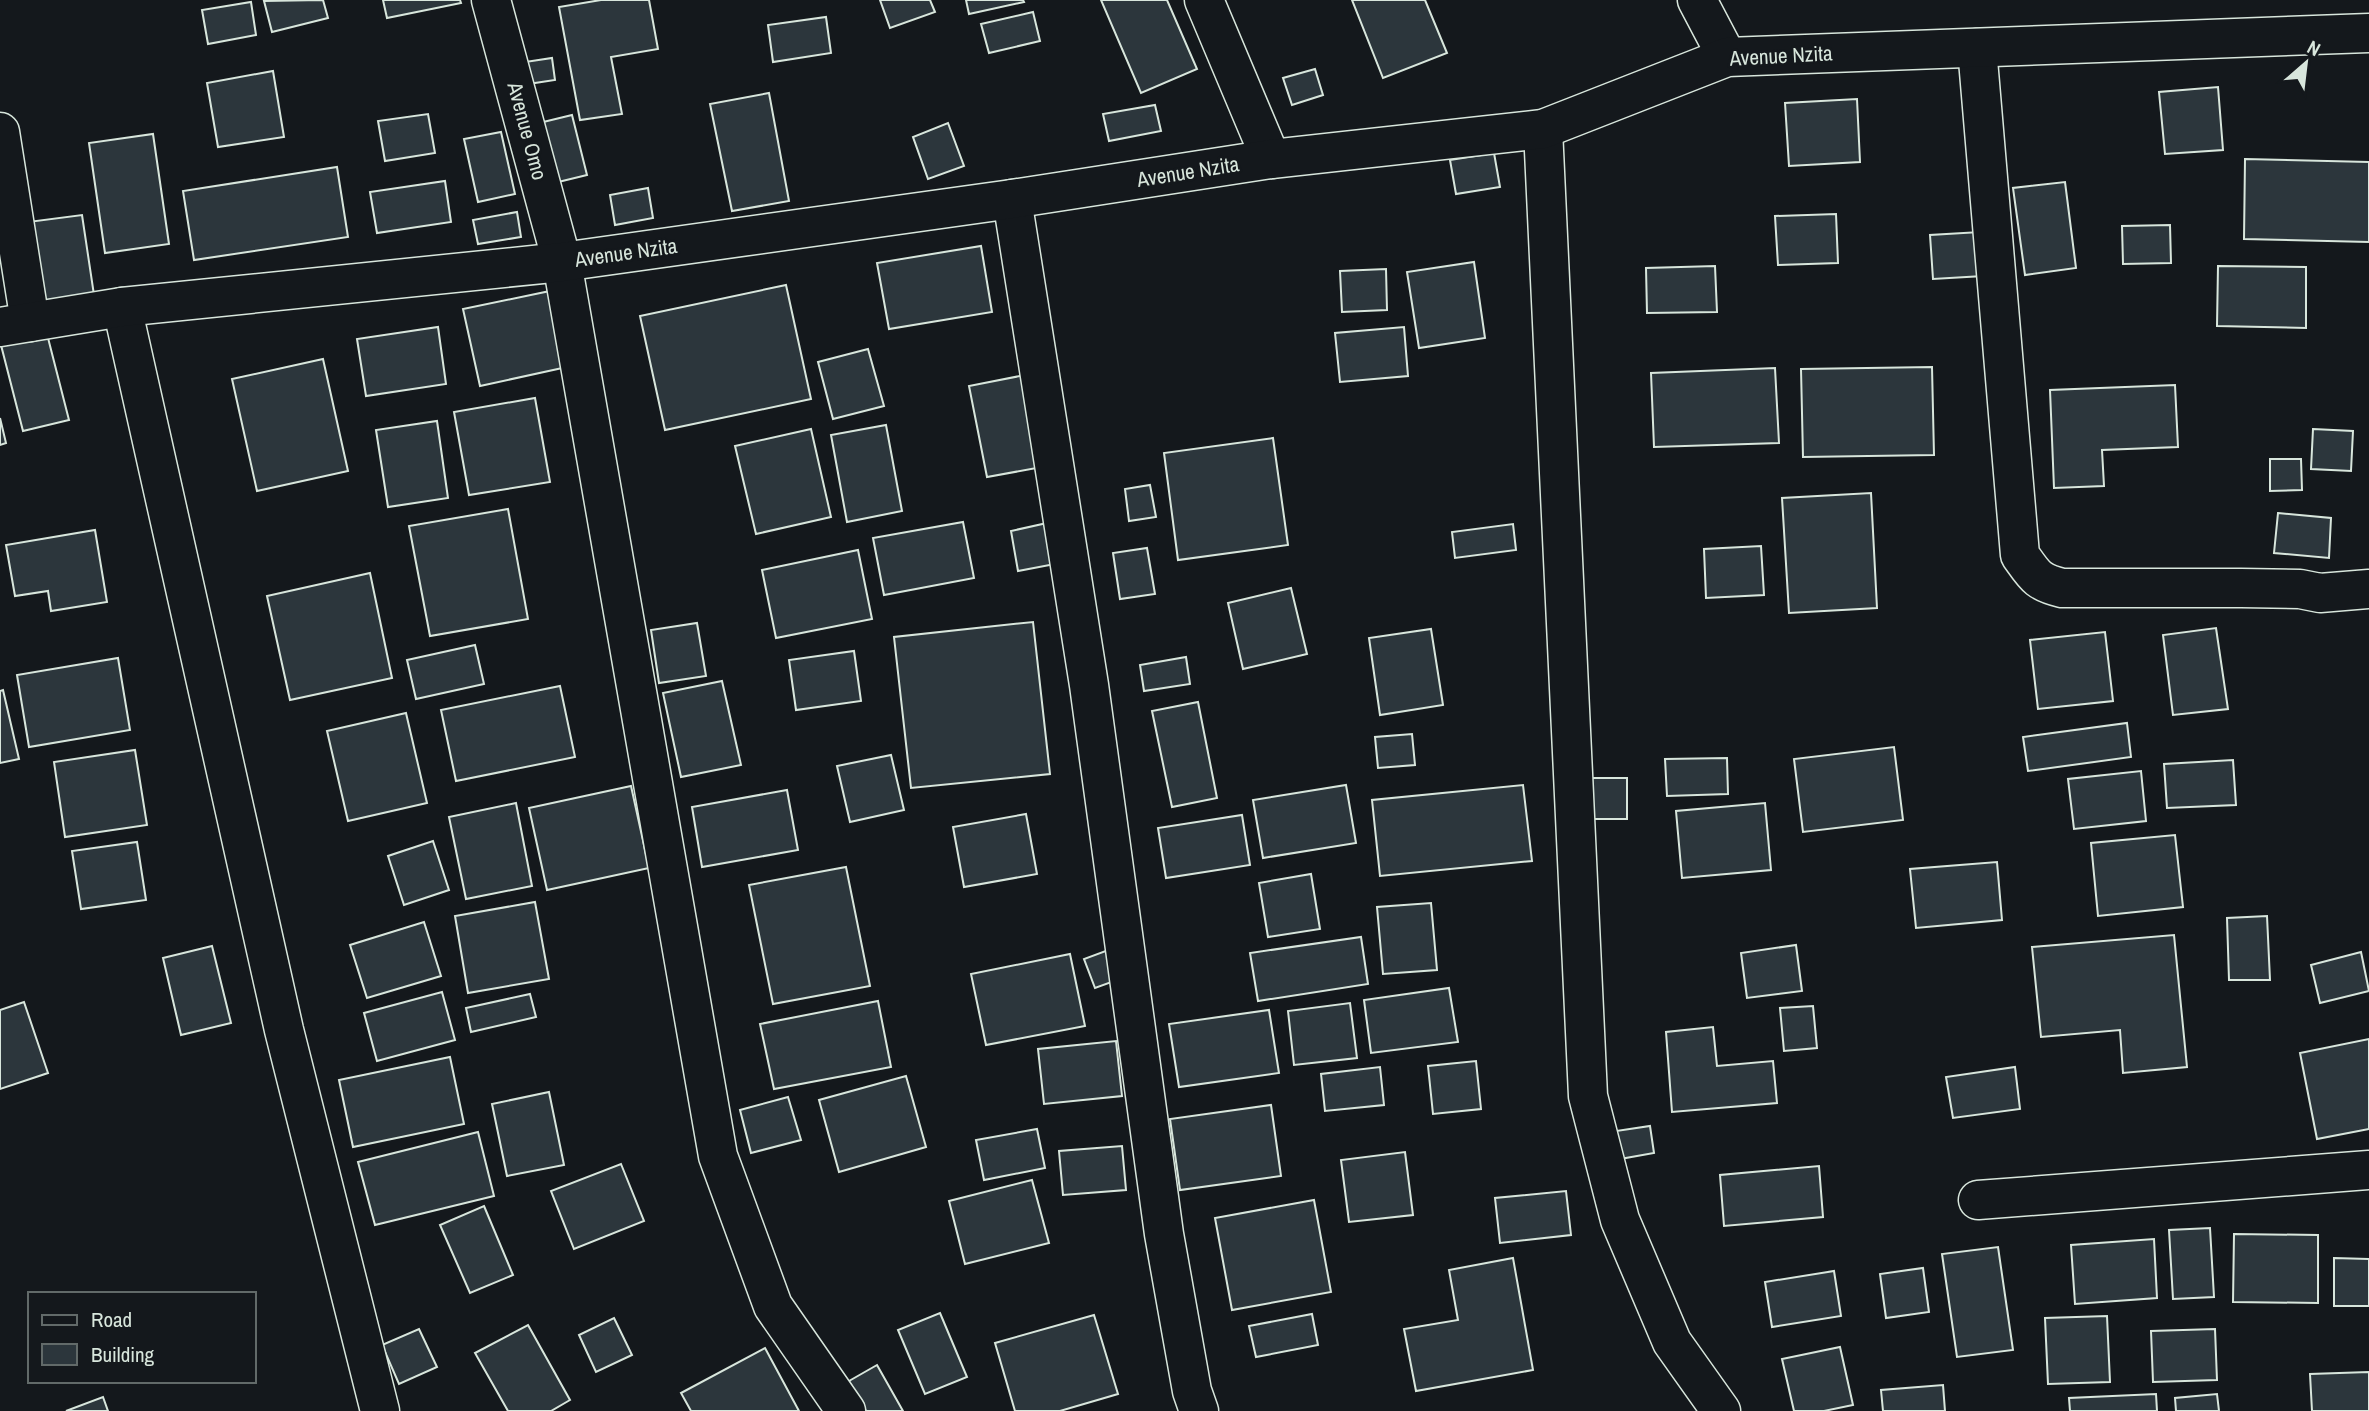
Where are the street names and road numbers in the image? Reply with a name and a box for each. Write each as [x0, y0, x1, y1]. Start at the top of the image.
street label: Avenue Nzita [1728, 38, 1834, 73]
street label: Avenue Omo [500, 78, 554, 183]
street label: Avenue Nzita [1134, 149, 1242, 194]
street label: Avenue Nzita [572, 231, 679, 274]

